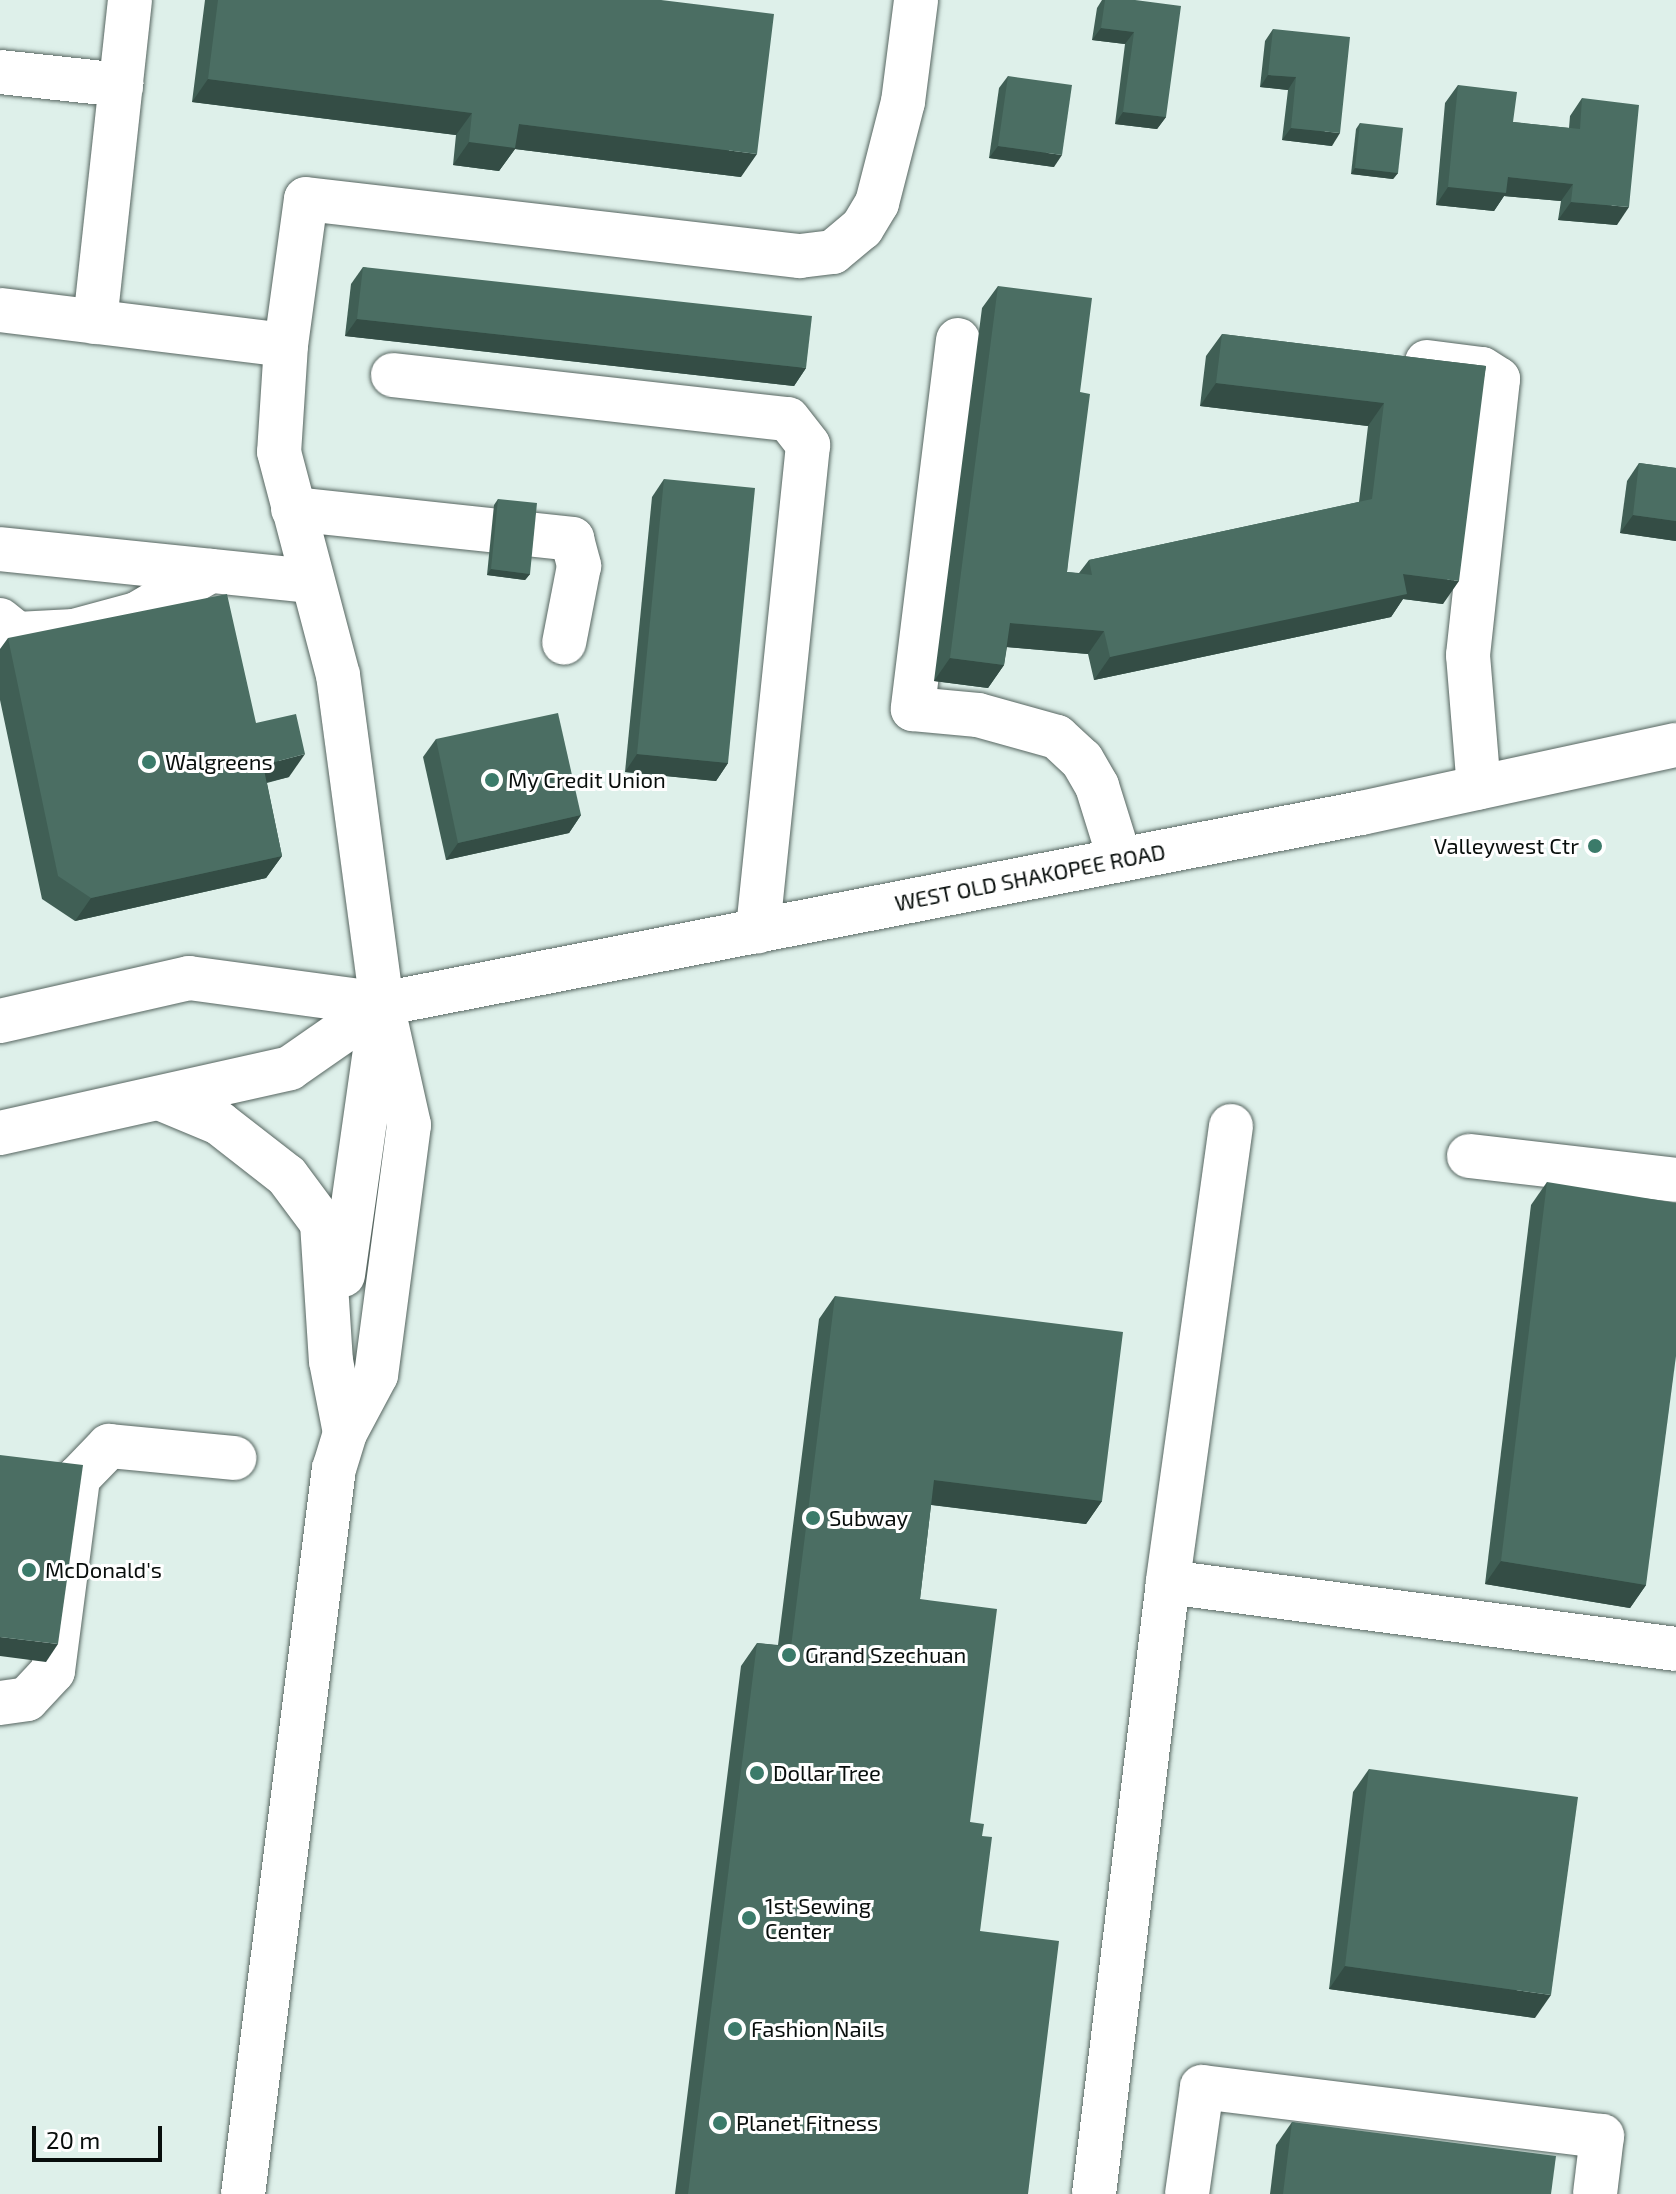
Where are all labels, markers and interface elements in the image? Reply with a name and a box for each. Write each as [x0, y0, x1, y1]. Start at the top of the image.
place label: Walgreens [165, 749, 273, 775]
marker: Walgreens [140, 753, 158, 771]
place label: My Credit Union [508, 767, 666, 793]
marker: My Credit Union [483, 771, 501, 789]
place label: Valleywest Ctr [1434, 833, 1579, 859]
marker: Valleywest Ctr [1586, 837, 1604, 855]
street label: WEST OLD SHAKOPEE ROAD [892, 838, 1168, 916]
place label: Subway [829, 1505, 908, 1531]
marker: Subway [804, 1509, 822, 1527]
place label: McDonald's [45, 1557, 162, 1583]
marker: McDonald's [20, 1561, 38, 1579]
place label: Grand Szechuan [805, 1642, 966, 1668]
marker: Grand Szechuan [780, 1646, 798, 1664]
place label: Dollar Tree [773, 1760, 882, 1786]
marker: Dollar Tree [748, 1764, 766, 1782]
place label: 1st Sewing Center [765, 1892, 871, 1944]
marker: 1st Sewing Center [740, 1909, 758, 1927]
place label: Fashion Nails [751, 2016, 885, 2042]
marker: Fashion Nails [726, 2020, 744, 2038]
scale bar [36, 2110, 166, 2160]
place label: Planet Fitness [736, 2110, 878, 2136]
marker: Planet Fitness [711, 2114, 729, 2132]
text: 20 m [46, 2125, 100, 2154]

